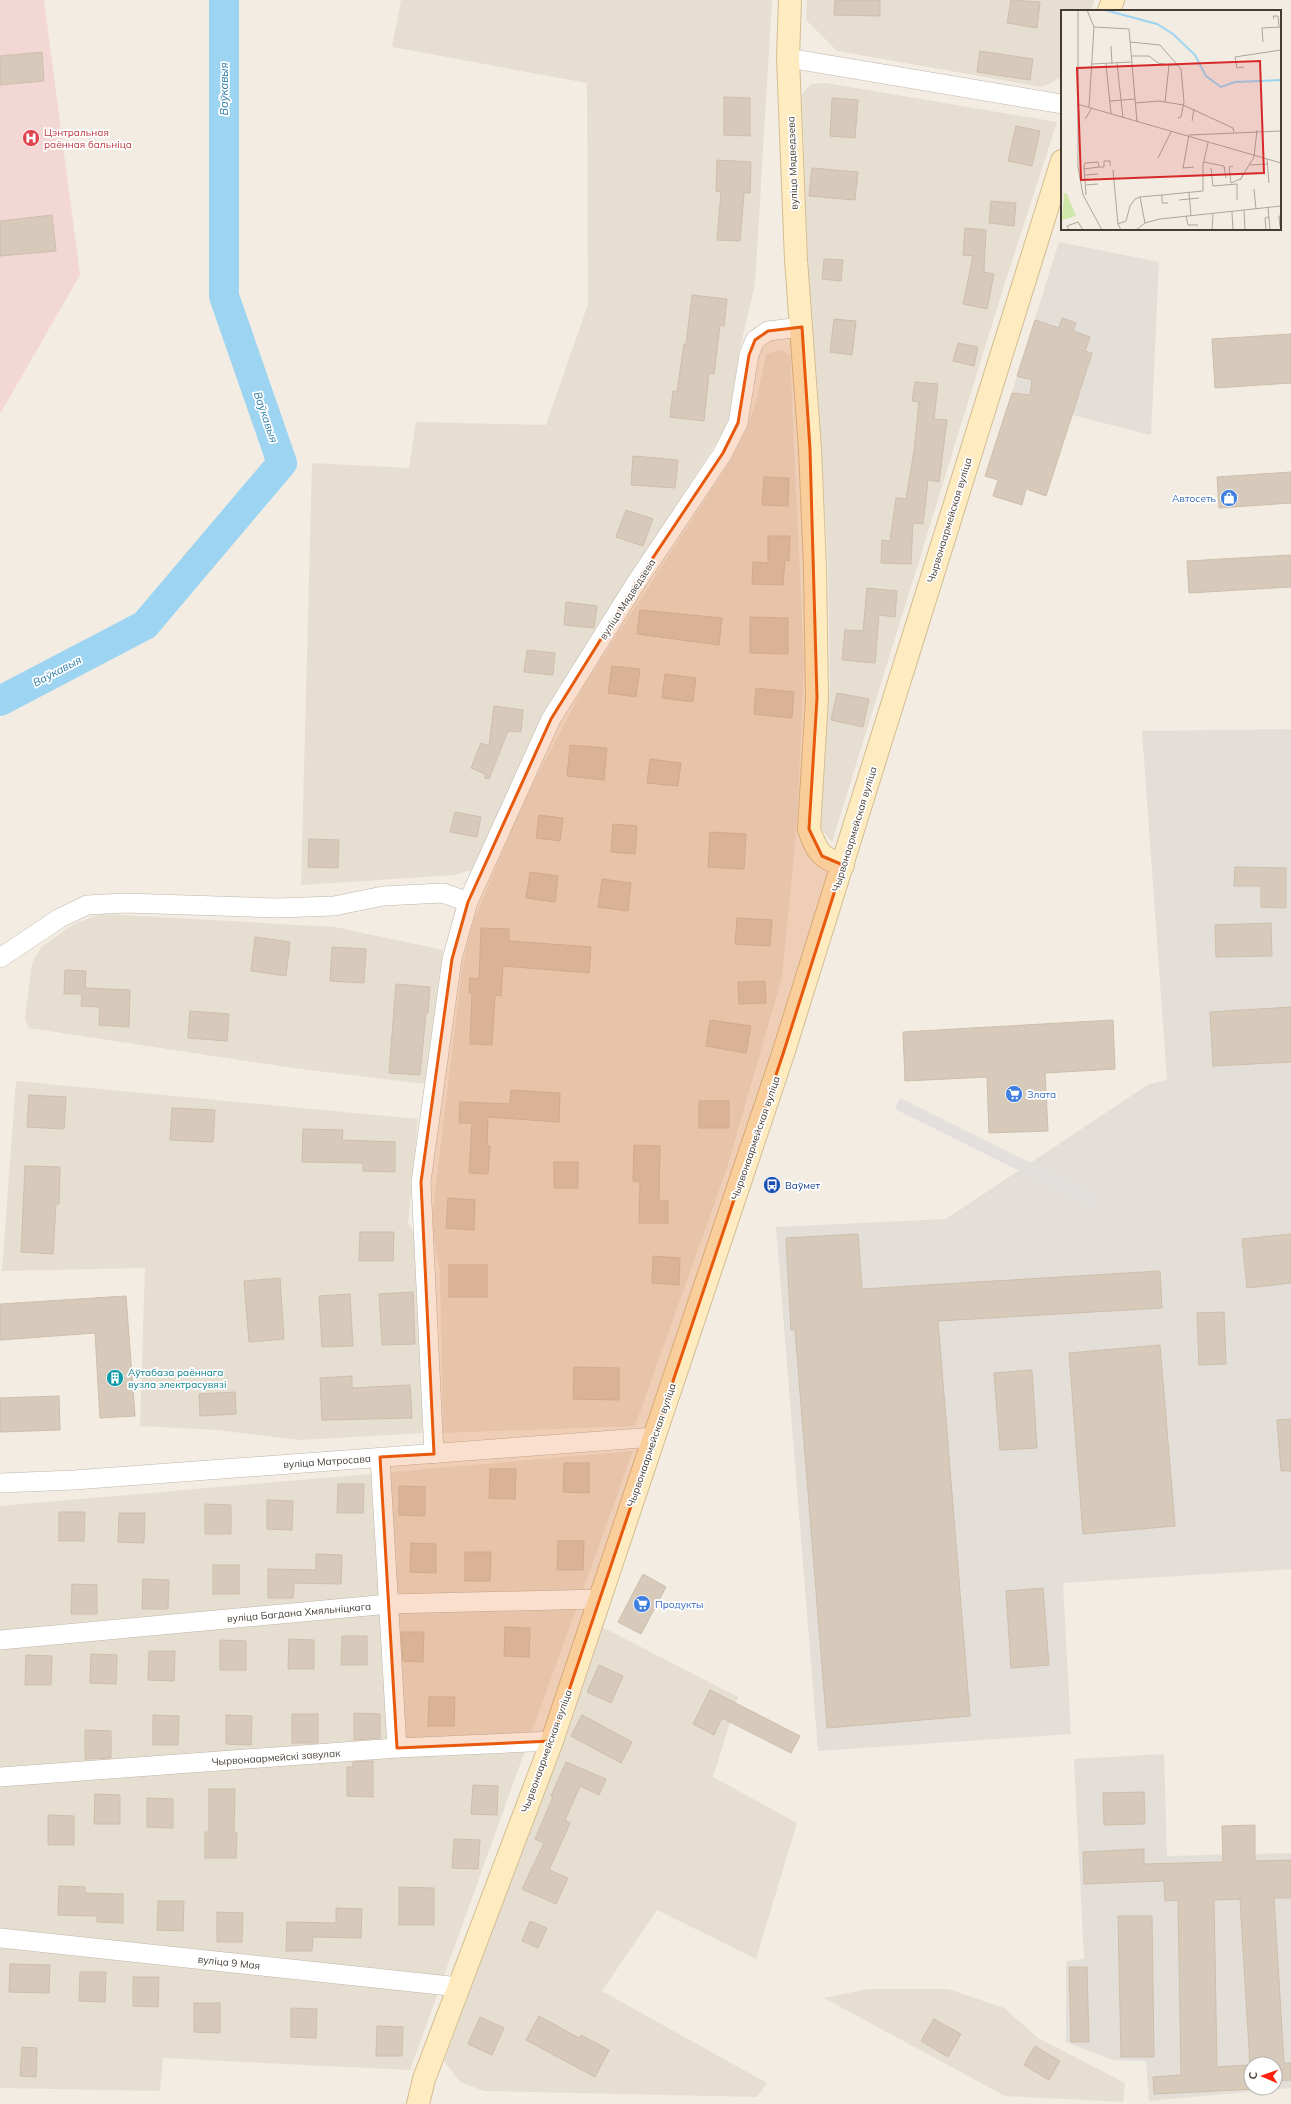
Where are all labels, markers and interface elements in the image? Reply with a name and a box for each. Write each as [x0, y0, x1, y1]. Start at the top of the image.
inset map [1061, 10, 1281, 230]
water label: Ваўкавыя [217, 62, 231, 116]
street label: вуліца Мядведзева [784, 116, 801, 210]
place label: Цэнтральная раённая бальніца [44, 126, 132, 151]
hospital icon: Цэнтральная раённая бальніца [21, 128, 41, 148]
water label: Ваўкавыя [251, 390, 281, 444]
street label: Чырвонаармейская вуліца [924, 456, 975, 584]
shop icon: Автосеть [1219, 488, 1239, 508]
place label: Автосеть [1172, 492, 1216, 505]
street label: вуліца Мядведзева [597, 557, 658, 642]
water label: Ваўкавыя [30, 652, 84, 690]
street label: Чырвонаармейская вуліца [829, 765, 880, 893]
street label: Чырвонаармейская вуліца [728, 1074, 783, 1202]
supermarket icon: Злата [1004, 1084, 1024, 1104]
place label: Злата [1027, 1088, 1056, 1101]
bus stop icon: Ваўмет [762, 1175, 782, 1195]
place label: Ваўмет [785, 1179, 821, 1192]
place label: Аўтабаза раённага вузла электрасувязі [128, 1366, 226, 1391]
building icon: Аўтабаза раённага вузла электрасувязі [105, 1368, 125, 1388]
street label: Чырвонаармейская вуліца [624, 1381, 679, 1509]
street label: вуліца Матросава [283, 1452, 371, 1471]
supermarket icon: Продукты [632, 1594, 652, 1614]
place label: Продукты [655, 1598, 703, 1611]
street label: вуліца Багдана Хмяльніцкага [226, 1600, 372, 1625]
street label: Чырвонаармейская вуліца [518, 1688, 575, 1815]
street label: Чырвонаармейскі завулак [211, 1746, 341, 1768]
street label: вуліца 9 Мая [197, 1953, 261, 1972]
north arrow [1243, 2056, 1283, 2096]
text: С [1246, 2071, 1260, 2080]

